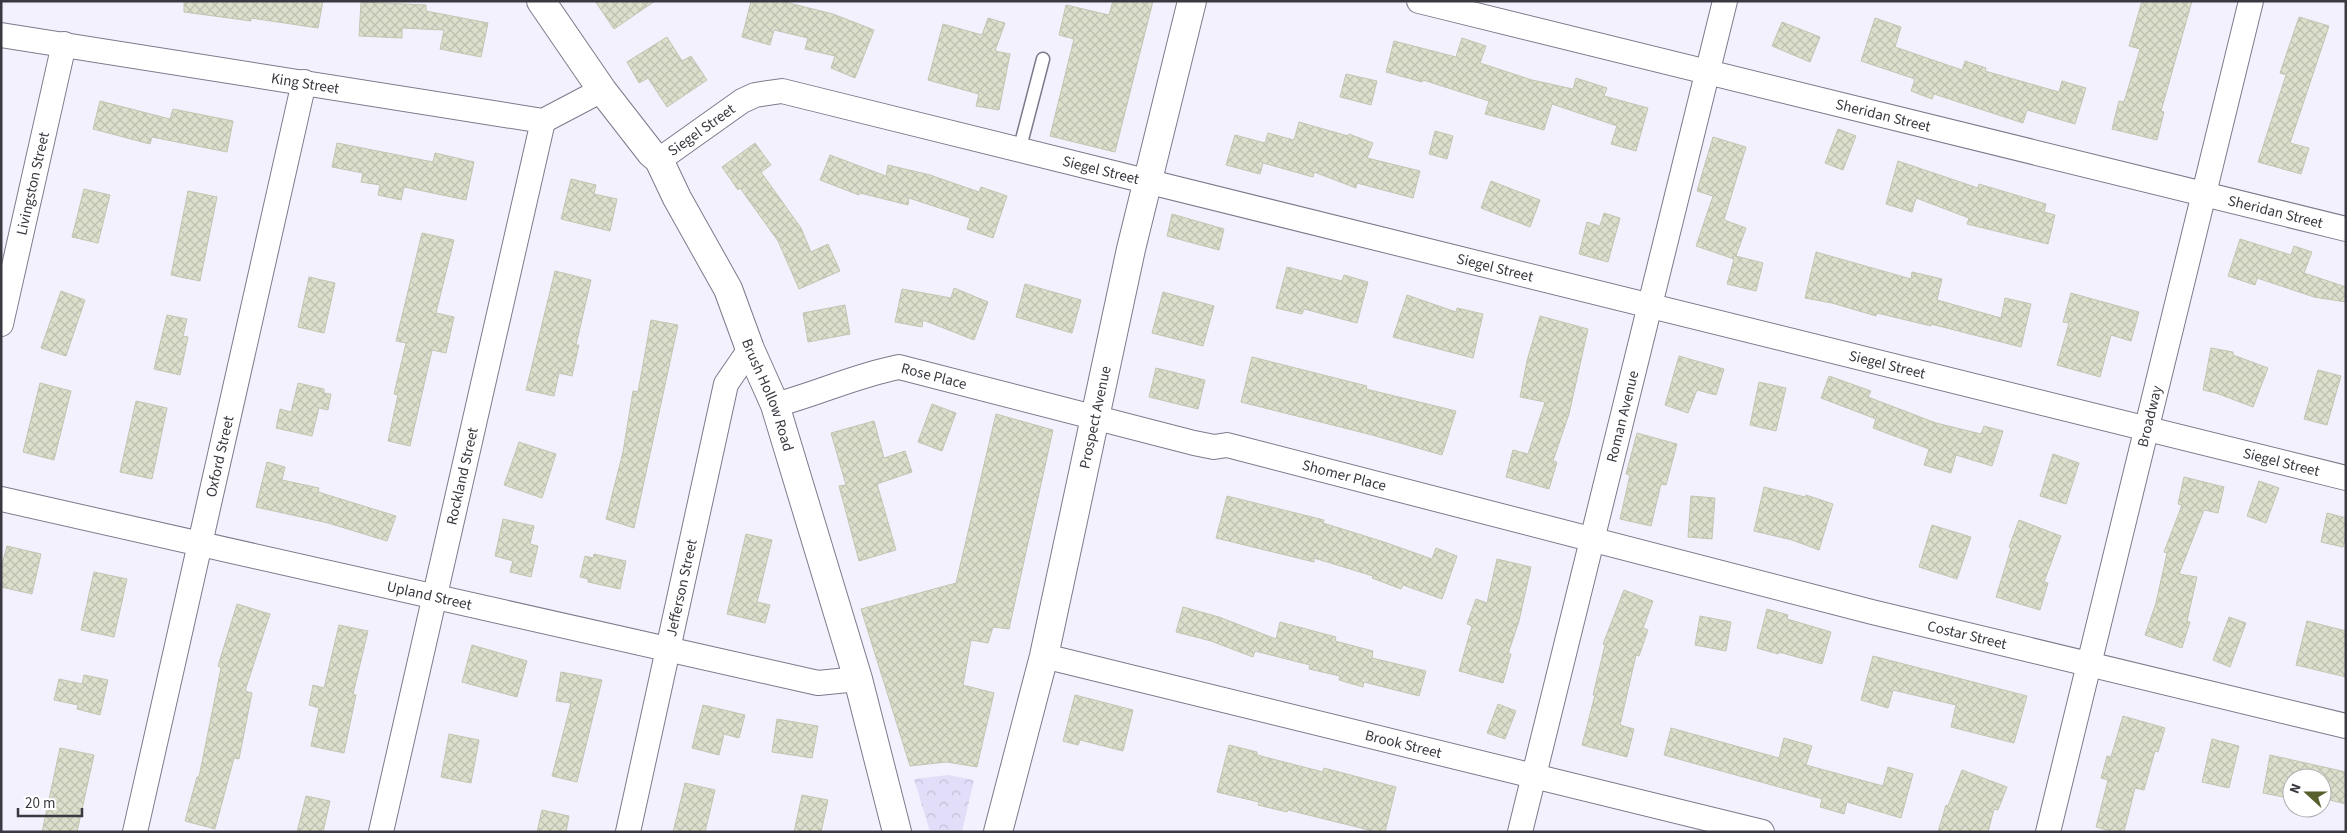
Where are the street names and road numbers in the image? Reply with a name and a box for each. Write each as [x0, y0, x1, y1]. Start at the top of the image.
street label: King Street [270, 68, 341, 99]
street label: Sheridan Street [1833, 93, 1933, 137]
street label: Siegel Street [663, 99, 739, 161]
street label: Livingston Street [11, 130, 54, 237]
street label: Siegel Street [1060, 150, 1141, 190]
street label: Sheridan Street [2226, 190, 2325, 233]
street label: Siegel Street [1455, 248, 1536, 287]
street label: Brush Hollow Road [737, 336, 799, 454]
street label: Siegel Street [1847, 345, 1928, 384]
street label: Rose Place [899, 357, 969, 395]
street label: Prospect Avenue [1074, 364, 1116, 471]
street label: Roman Avenue [1601, 368, 1644, 465]
street label: Broadway [2132, 383, 2167, 449]
street label: Oxford Street [200, 414, 239, 499]
street label: Rockland Street [441, 425, 483, 527]
street label: Siegel Street [2241, 442, 2322, 482]
street label: Shomer Place [1300, 454, 1389, 496]
street label: Jefferson Street [661, 537, 702, 638]
street label: Upland Street [385, 576, 474, 615]
street label: Costar Street [1925, 615, 2009, 655]
street label: Brook Street [1363, 725, 1444, 764]

